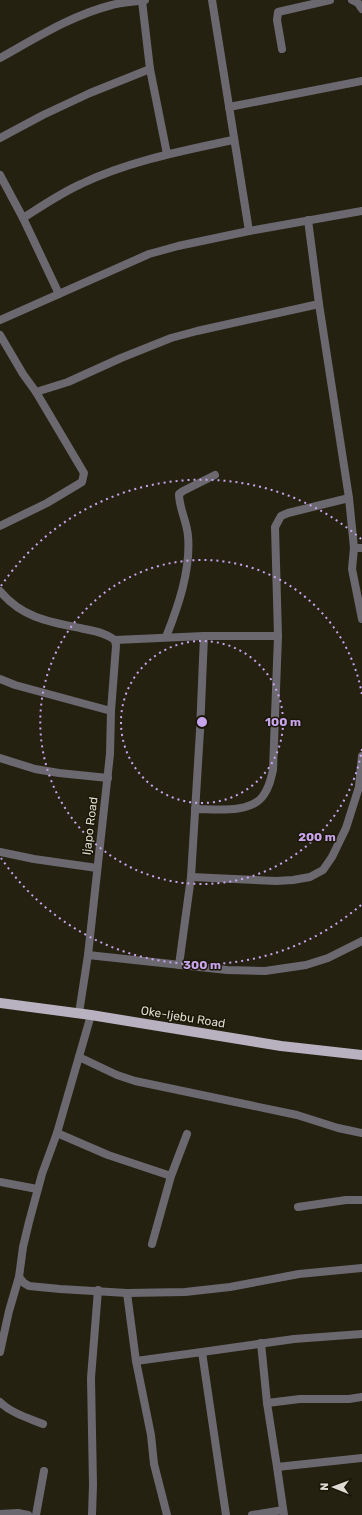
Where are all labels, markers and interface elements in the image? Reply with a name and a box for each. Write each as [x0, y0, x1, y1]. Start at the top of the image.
centre of rings [195, 715, 209, 729]
text: 100 m [265, 715, 301, 729]
street label: Ijapo Road [79, 796, 101, 856]
text: 200 m [298, 830, 336, 844]
text: 300 m [183, 958, 221, 972]
street label: Oke-Ijebu Road [140, 1003, 226, 1031]
north arrow [314, 1467, 354, 1507]
text: N [318, 1483, 331, 1491]

